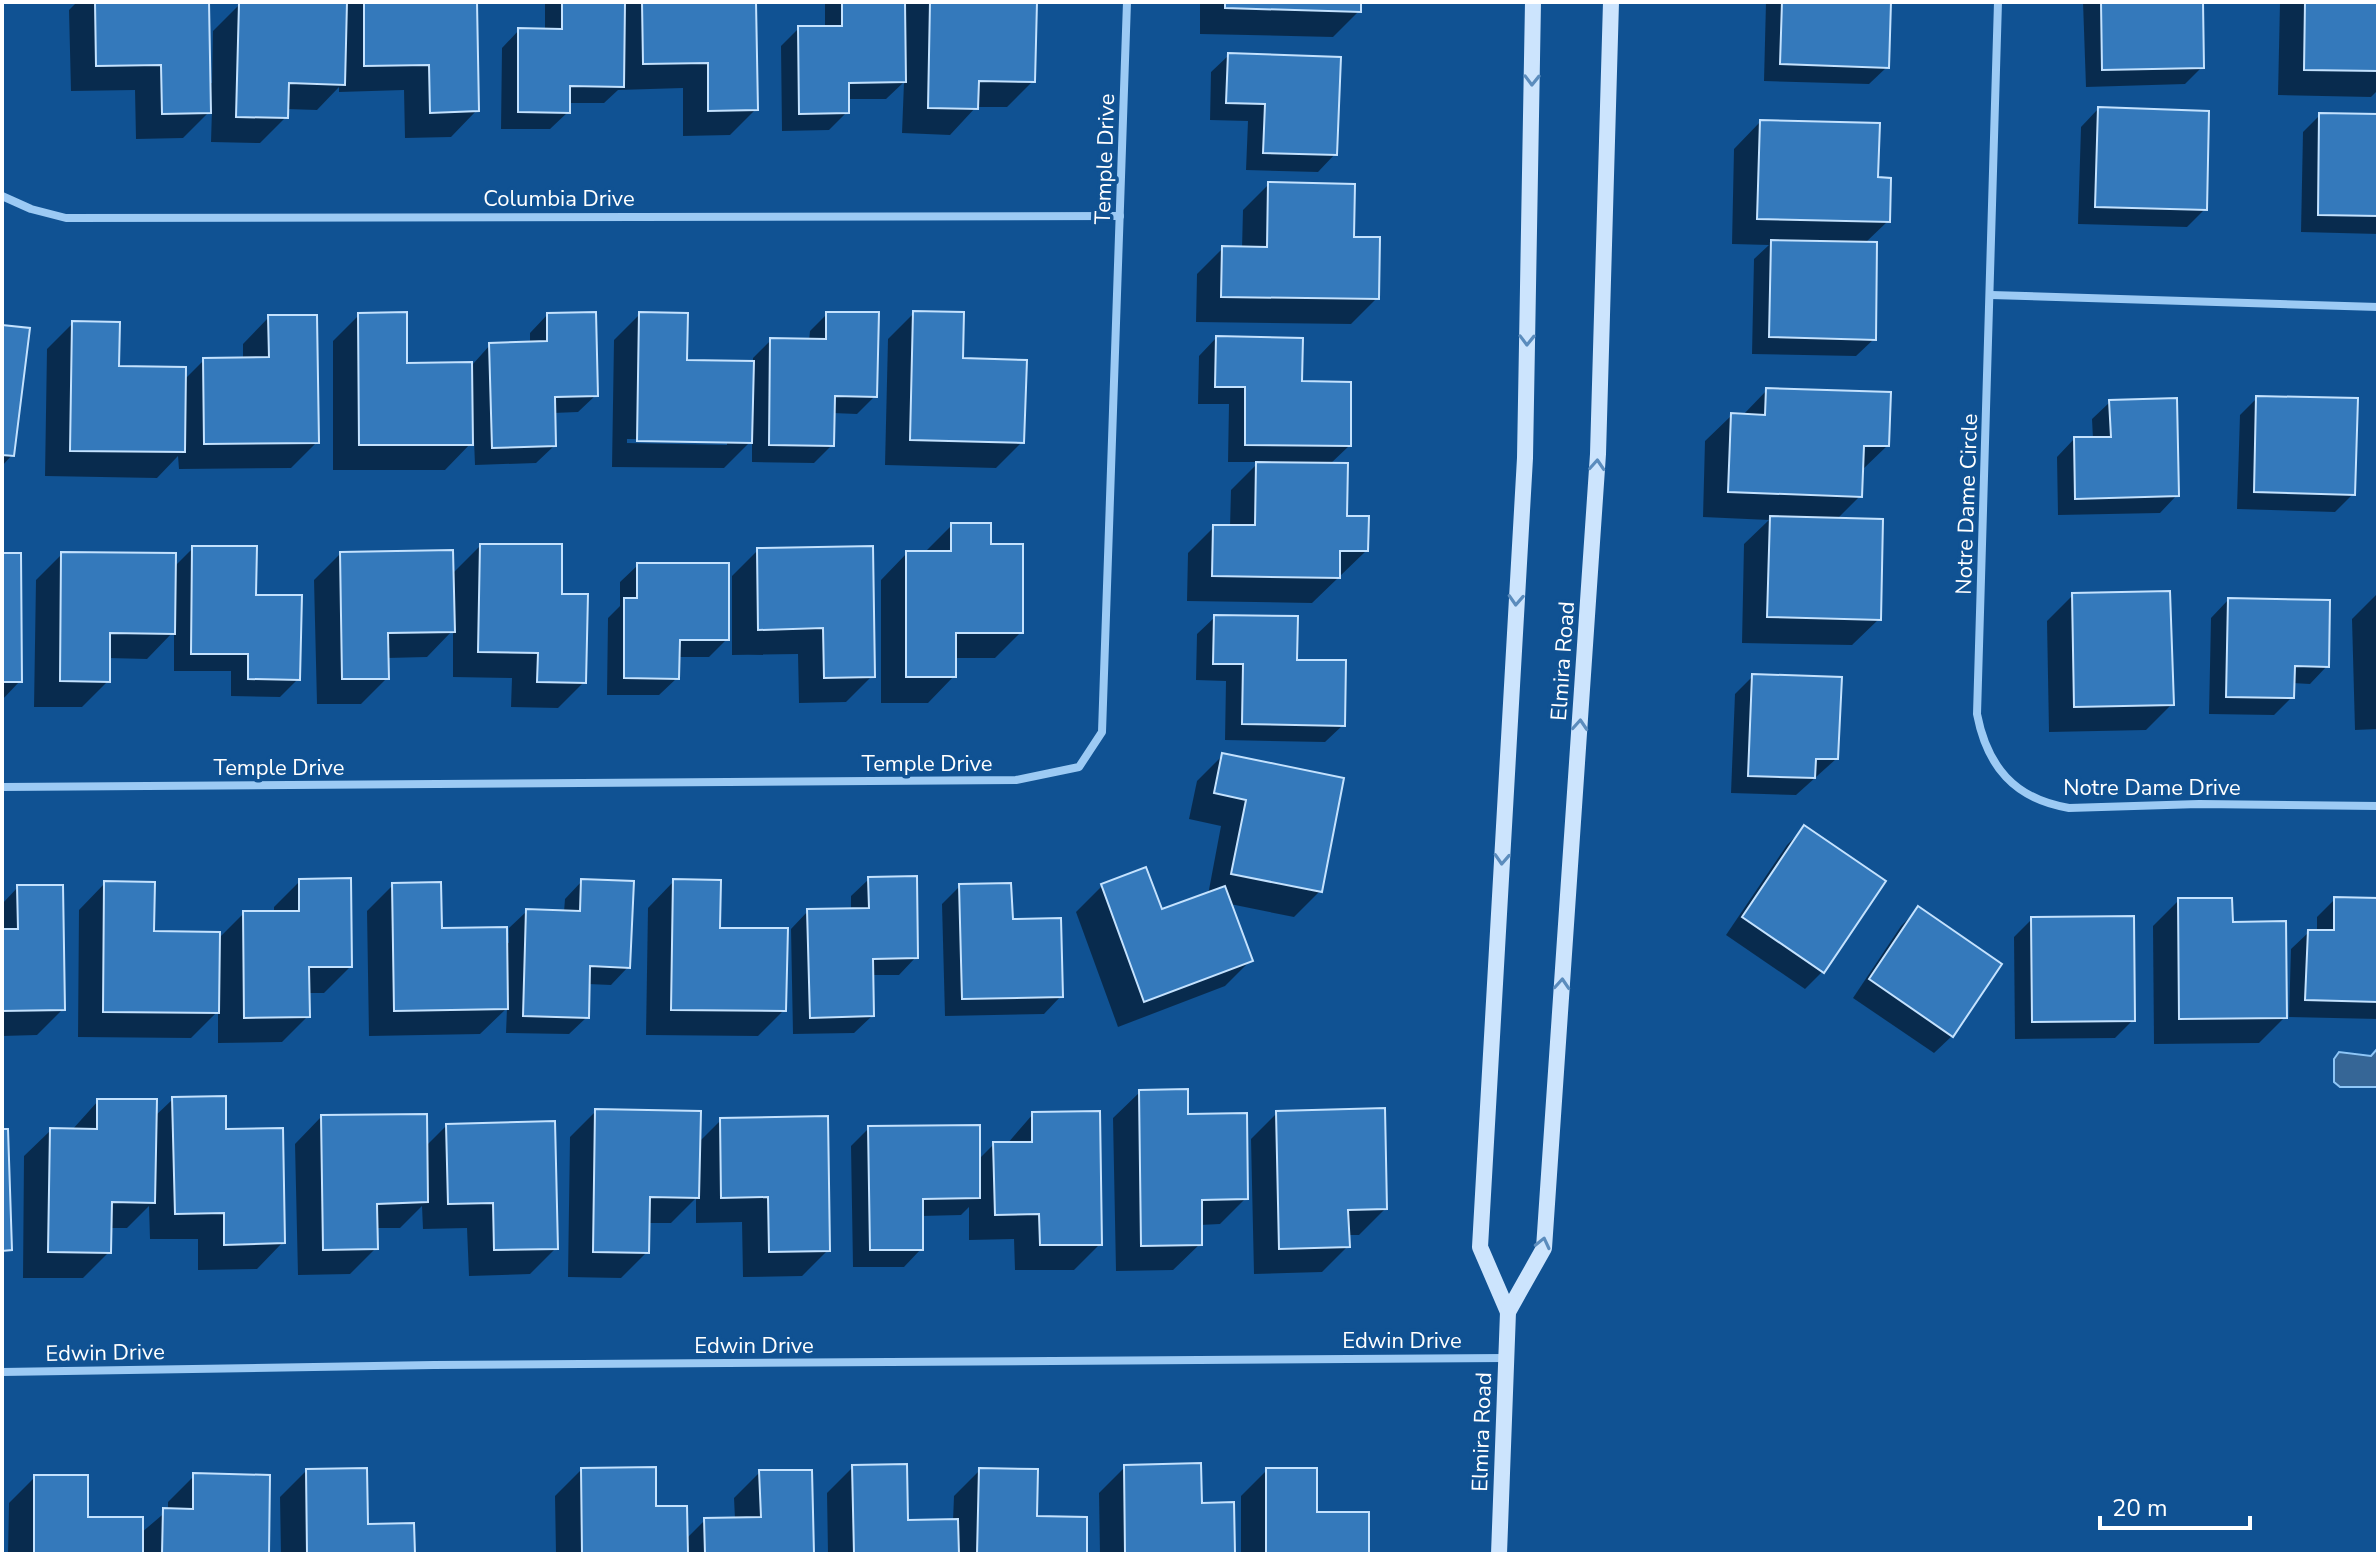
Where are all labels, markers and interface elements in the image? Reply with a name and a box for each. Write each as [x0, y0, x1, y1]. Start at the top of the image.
one-way arrow [1523, 74, 1540, 87]
street label: Temple Drive [1088, 93, 1122, 225]
street label: Columbia Drive [483, 184, 635, 214]
one-way arrow [1518, 334, 1535, 347]
street label: Notre Dame Circle [1949, 413, 1985, 595]
one-way arrow [1589, 458, 1606, 471]
one-way arrow [1508, 594, 1525, 607]
street label: Elmira Road [1544, 600, 1582, 722]
one-way arrow [1571, 718, 1588, 731]
street label: Temple Drive [862, 749, 992, 779]
street label: Temple Drive [214, 753, 344, 783]
street label: Notre Dame Drive [2063, 773, 2241, 803]
one-way arrow [1494, 853, 1511, 866]
one-way arrow [1553, 977, 1570, 990]
one-way arrow [1534, 1236, 1551, 1250]
street label: Edwin Drive [1342, 1326, 1462, 1356]
street label: Edwin Drive [694, 1331, 814, 1361]
street label: Edwin Drive [45, 1337, 165, 1369]
street label: Elmira Road [1465, 1372, 1499, 1492]
scale bar [2100, 1480, 2250, 1530]
text: 20 m [2112, 1492, 2168, 1524]

